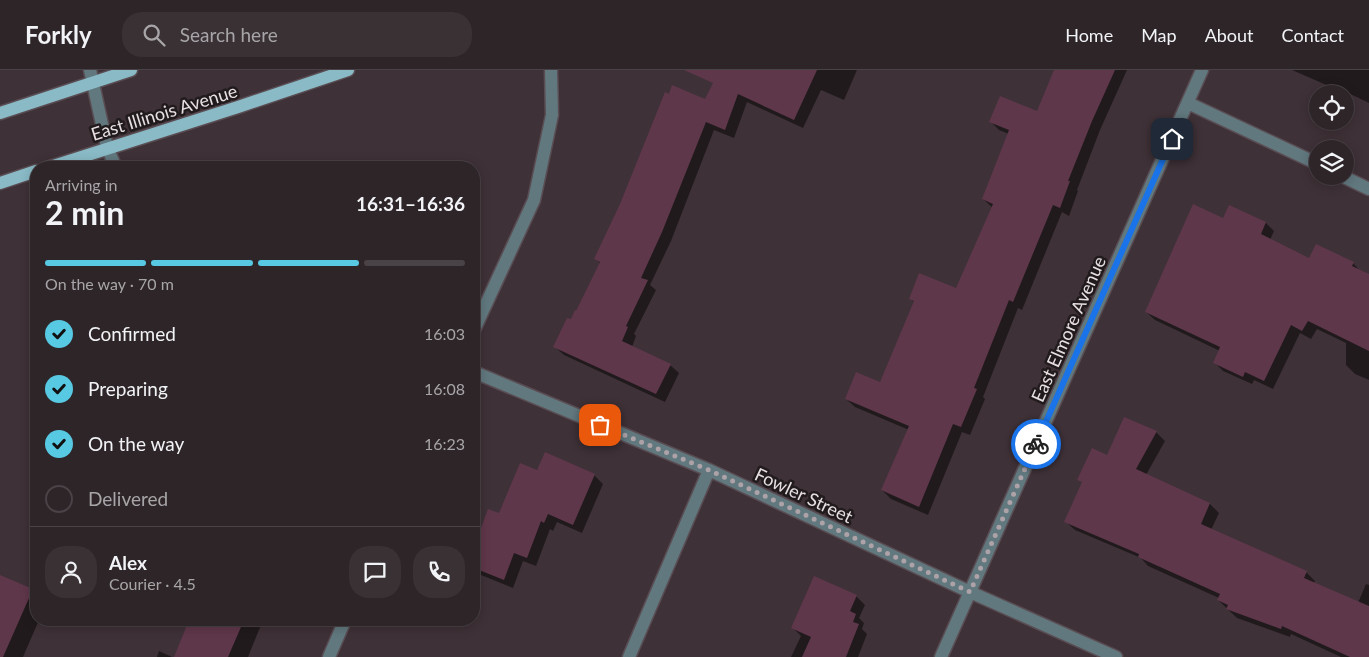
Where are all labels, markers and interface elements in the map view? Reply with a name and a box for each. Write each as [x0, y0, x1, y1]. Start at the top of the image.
search box [122, 12, 472, 57]
text: Forkly [25, 20, 92, 49]
icon: search [140, 21, 168, 49]
text: Search here [180, 23, 278, 46]
text: Home [1065, 24, 1113, 46]
text: Map [1141, 24, 1177, 46]
text: About [1205, 24, 1254, 46]
text: Contact [1282, 24, 1344, 46]
street label: East Illinois Avenue [88, 79, 240, 145]
map controls [1309, 85, 1354, 185]
button: locate [1309, 85, 1354, 130]
pin [1151, 118, 1193, 160]
icon: home [1158, 125, 1186, 153]
button: layers [1309, 140, 1354, 185]
text: Arriving in [45, 175, 118, 194]
text: 16:31–16:36 [356, 192, 465, 215]
text: 2 min [45, 193, 124, 232]
street label: East Elmore Avenue [1026, 253, 1110, 405]
text: On the way · 70 m [45, 274, 174, 293]
icon: check [45, 320, 73, 348]
text: Confirmed [88, 322, 176, 345]
text: 16:03 [424, 324, 465, 343]
icon: check [45, 375, 73, 403]
text: Preparing [88, 377, 168, 400]
text: 16:08 [424, 379, 465, 398]
pin [579, 404, 621, 446]
icon: bag [586, 411, 614, 439]
courier [1011, 419, 1061, 469]
icon: check [45, 430, 73, 458]
icon: bike [1022, 430, 1050, 458]
text: On the way [88, 432, 184, 455]
text: 16:23 [424, 434, 465, 453]
street label: Fowler Street [752, 463, 857, 527]
text: Delivered [88, 487, 168, 510]
button: person [45, 546, 97, 598]
button: chat [349, 546, 401, 598]
button: phone [413, 546, 465, 598]
text: Alex [109, 551, 147, 574]
text: Courier · 4.5 [109, 574, 196, 593]

